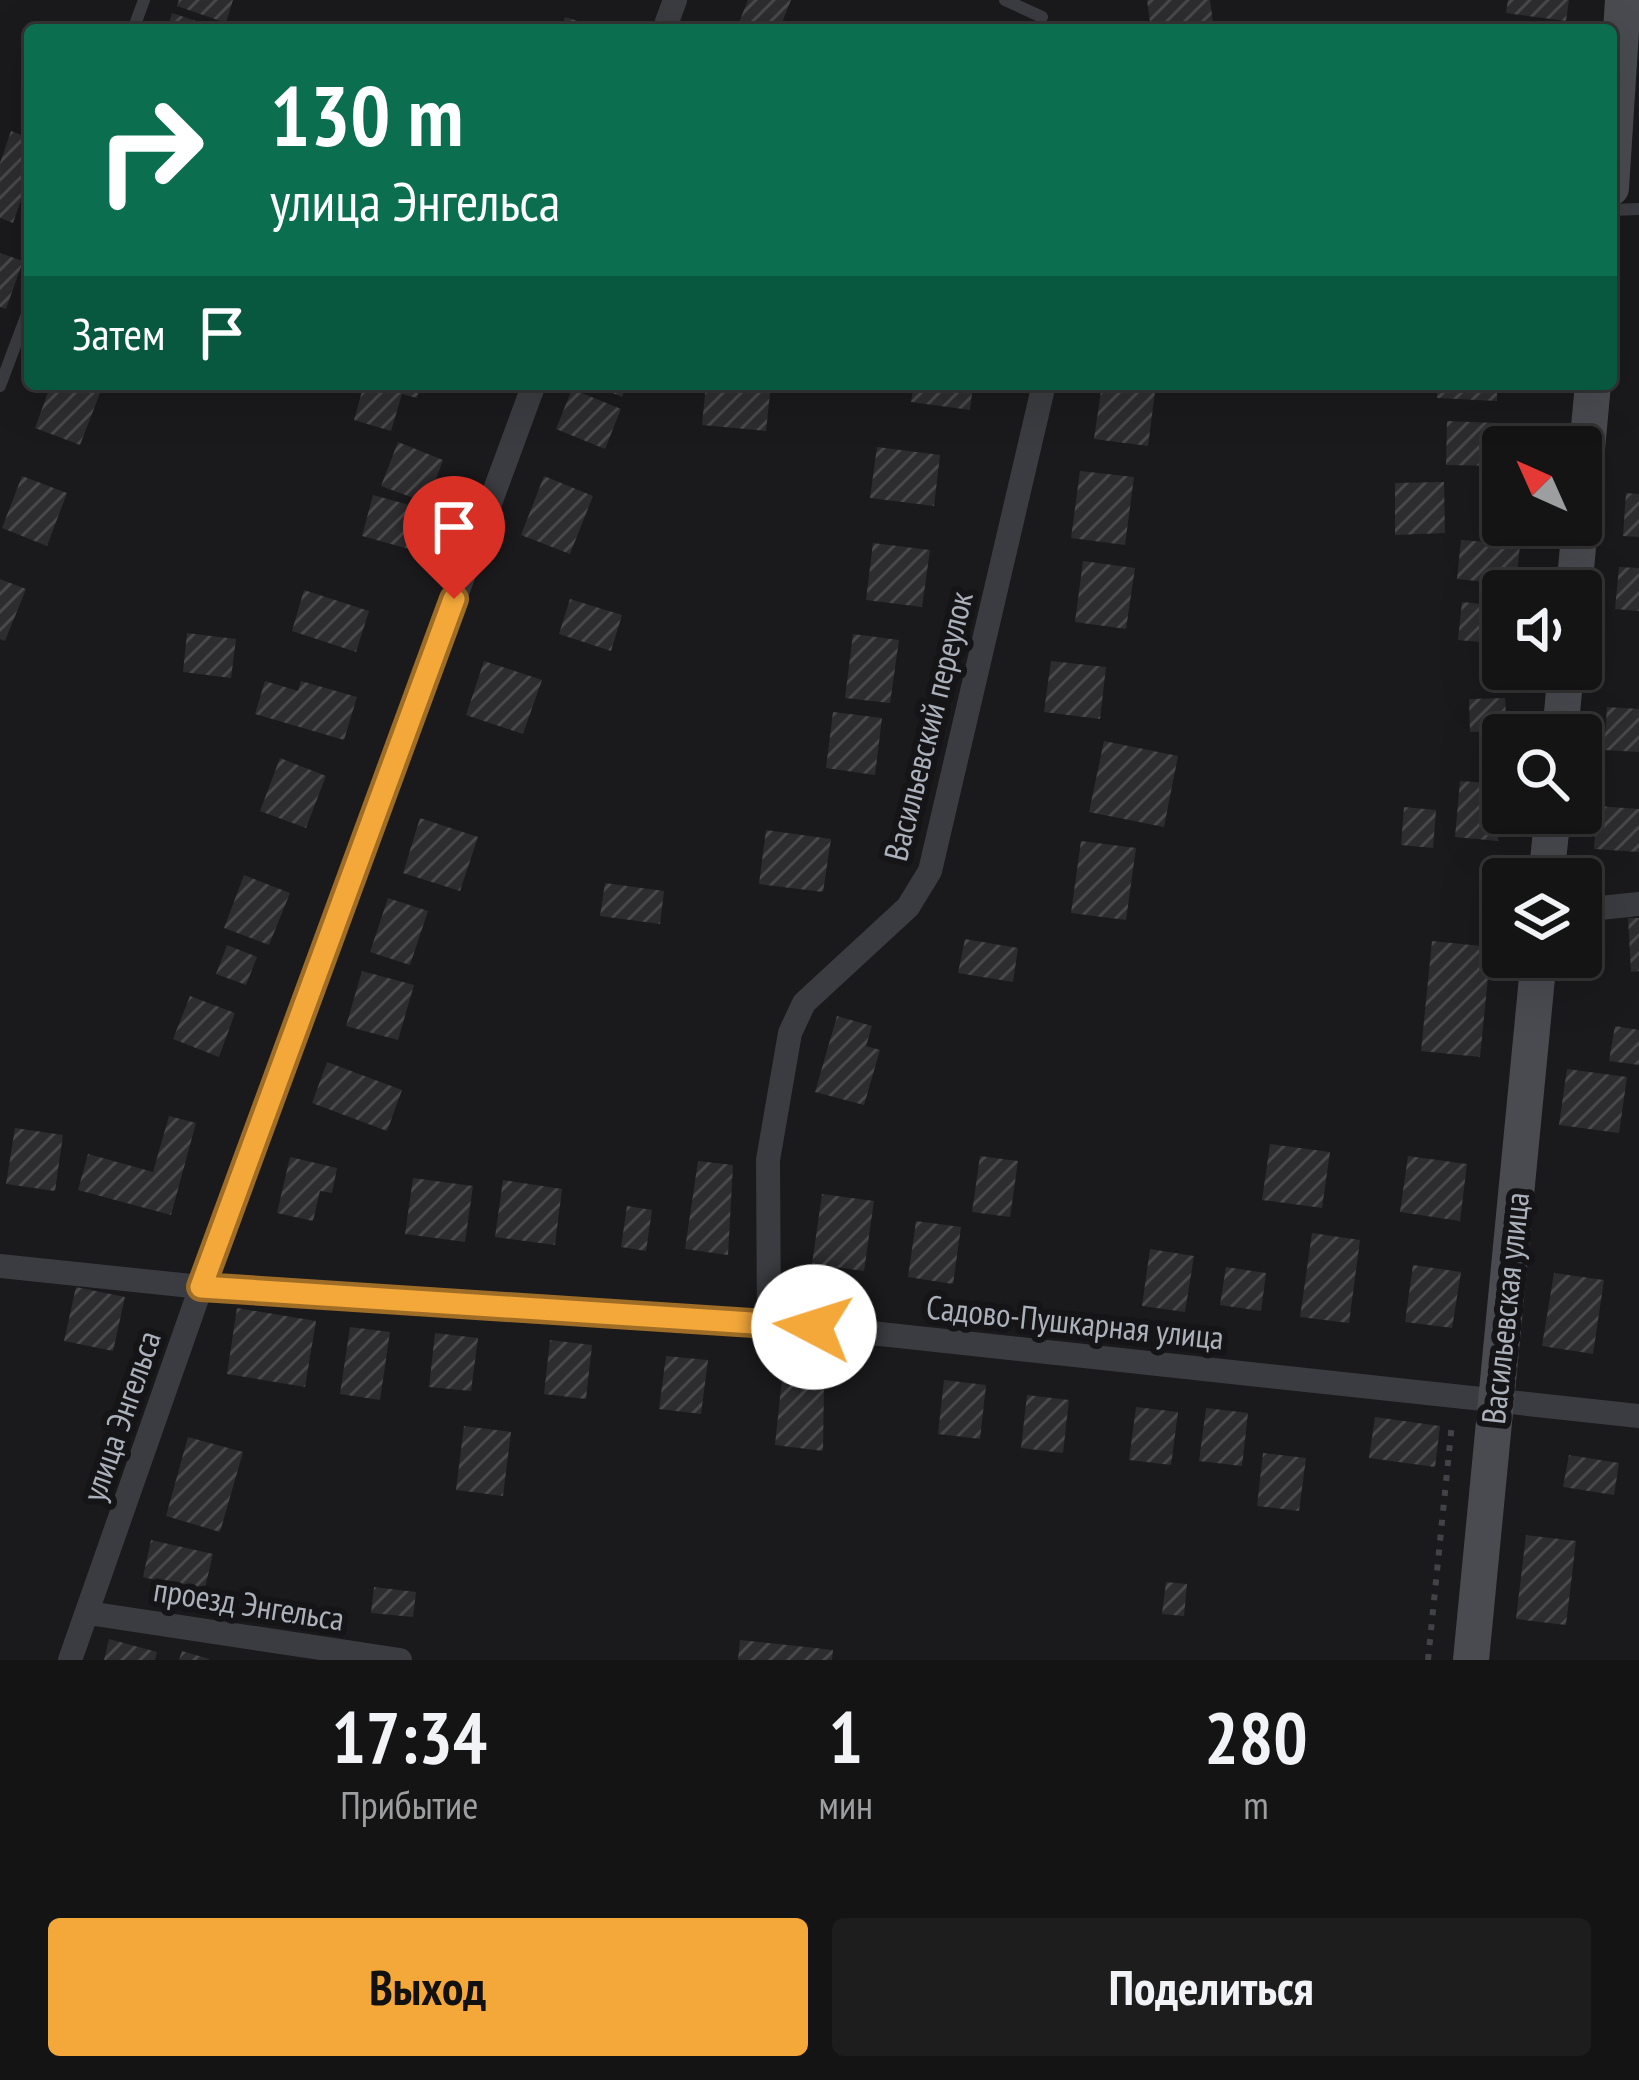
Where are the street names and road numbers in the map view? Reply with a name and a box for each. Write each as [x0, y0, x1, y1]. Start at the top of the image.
street label: Васильевский переулок [873, 587, 982, 865]
street label: Васильевская улица [1471, 1190, 1538, 1426]
street label: Садово-Пушкарная улица [924, 1285, 1226, 1358]
street label: улица Энгельса [71, 1325, 170, 1507]
street label: проезд Энгельса [151, 1567, 347, 1640]

